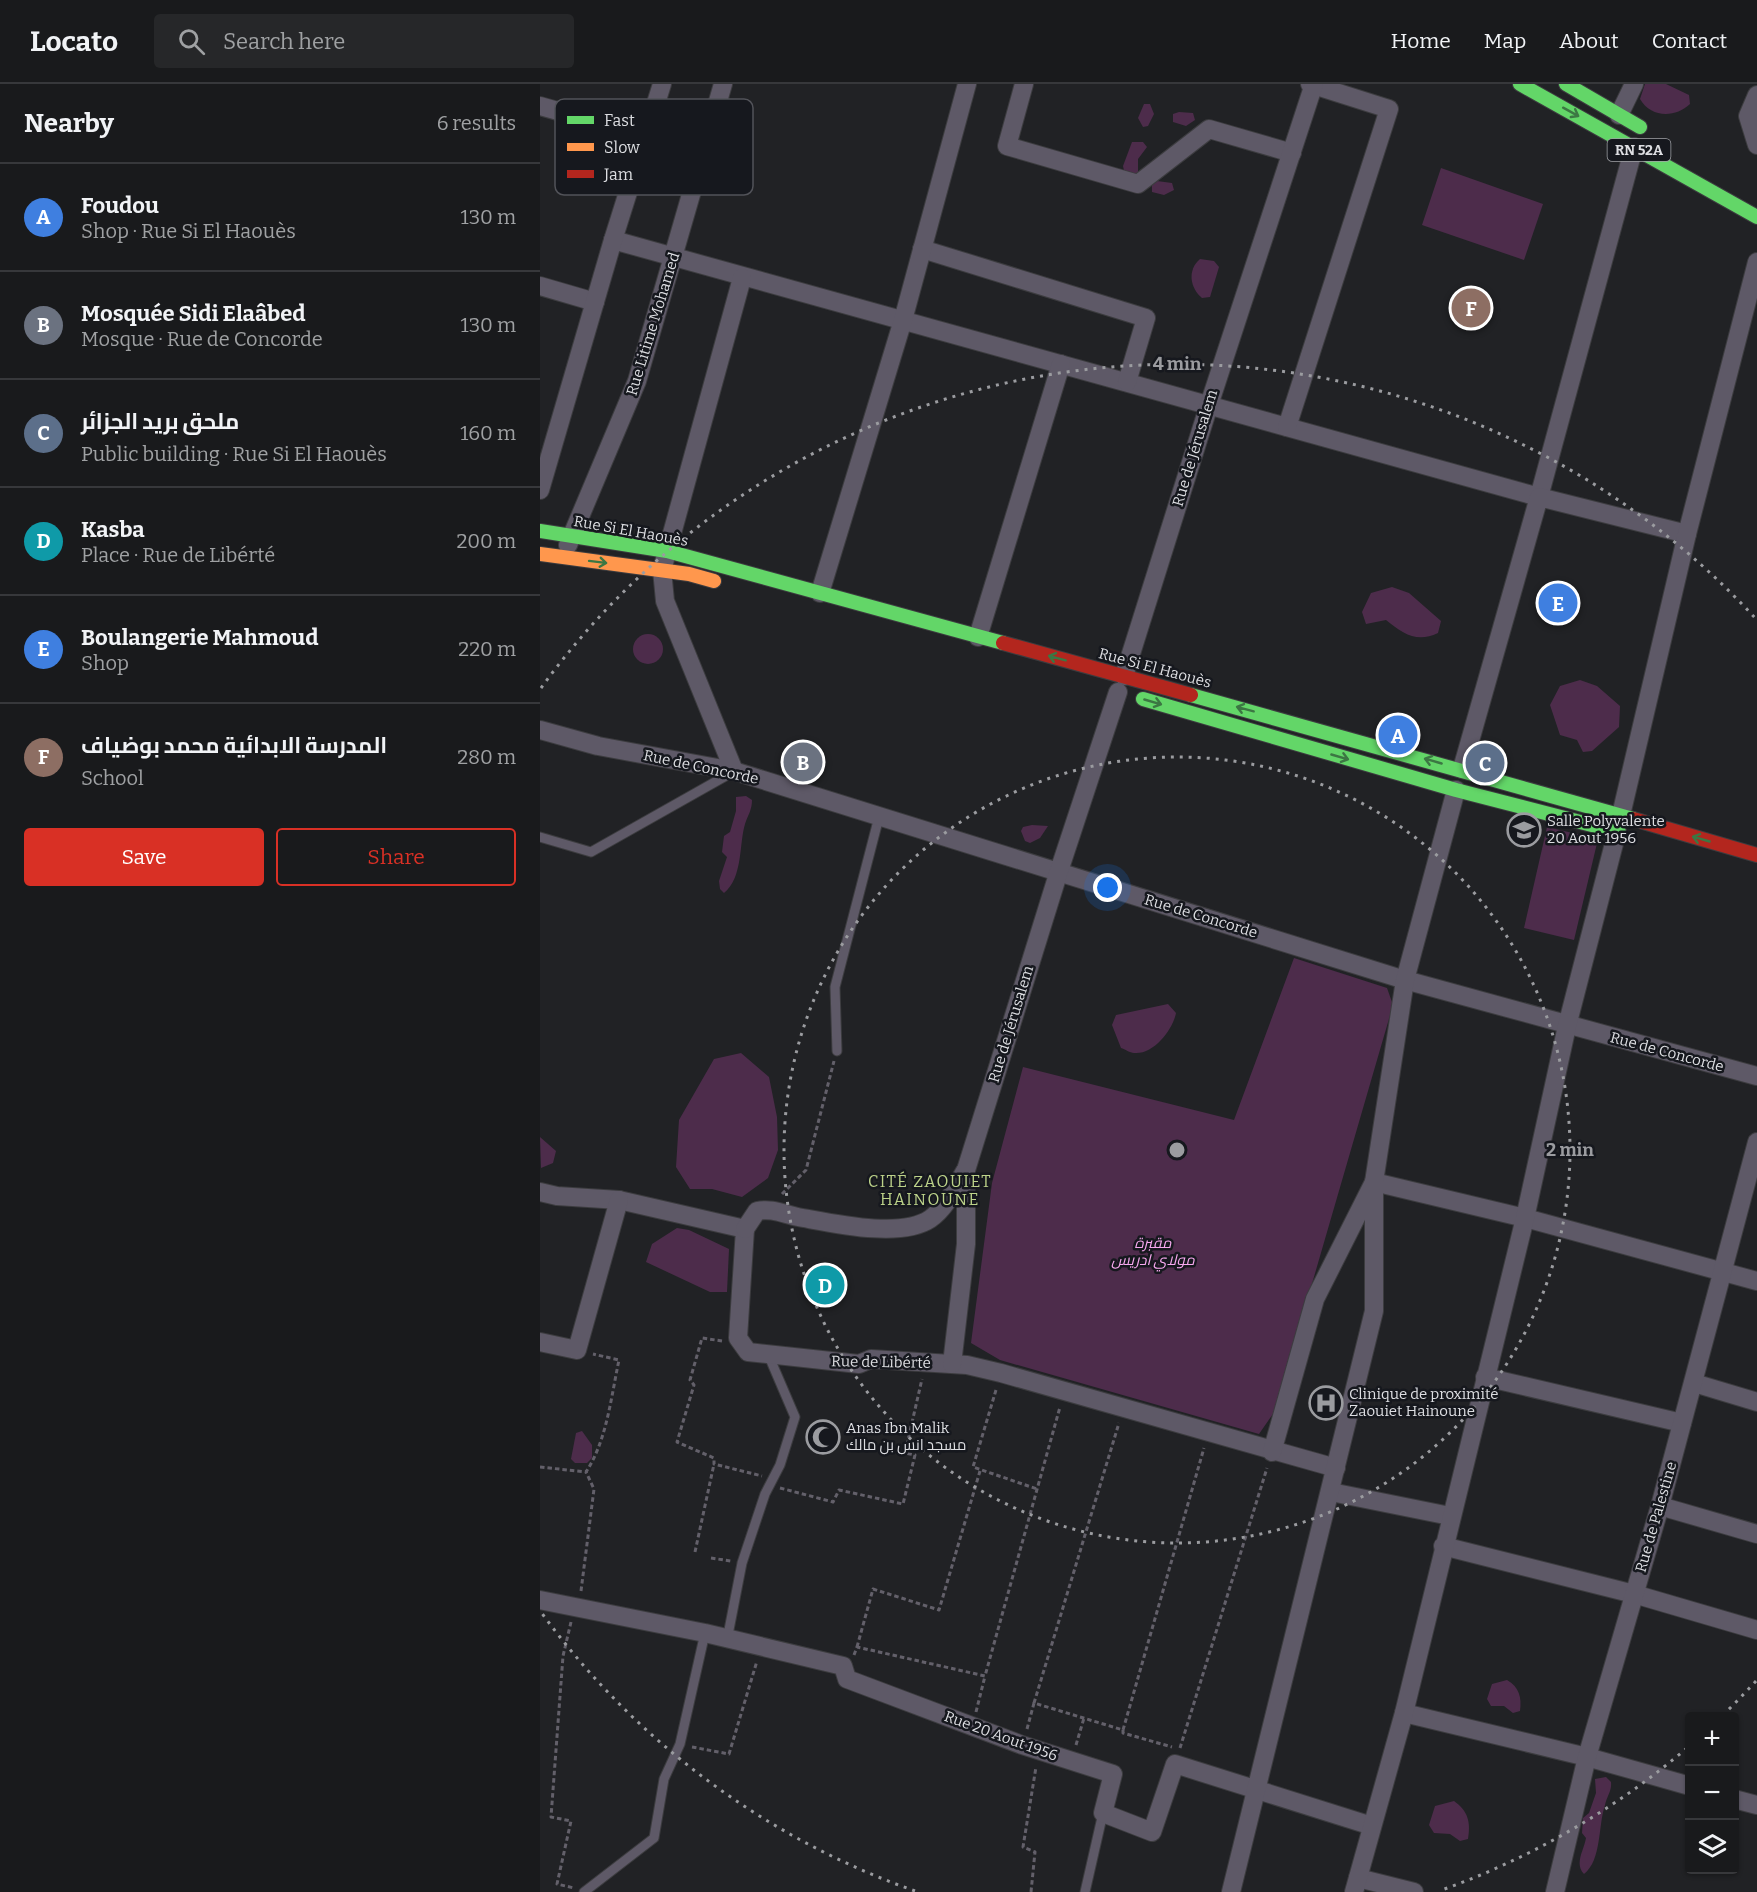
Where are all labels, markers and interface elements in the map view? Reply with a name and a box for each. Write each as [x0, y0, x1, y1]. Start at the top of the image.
search box [154, 14, 574, 68]
text: Locato [30, 25, 118, 58]
icon: search [175, 25, 208, 58]
text: Search here [223, 28, 345, 55]
text: Home [1391, 28, 1451, 54]
text: Map [1484, 28, 1526, 54]
text: About [1559, 28, 1619, 54]
text: Contact [1652, 28, 1727, 54]
legend [555, 99, 753, 195]
one-way arrow [1562, 107, 1580, 118]
text: Nearby [24, 108, 114, 139]
text: 6 results [437, 111, 516, 135]
text: Fast [604, 111, 635, 130]
text: Slow [604, 138, 640, 157]
road number: RN 52A [1608, 139, 1670, 161]
text: Jam [603, 165, 633, 184]
text: Foudou [81, 192, 159, 219]
text: A [36, 205, 51, 229]
text: 130 m [461, 205, 516, 229]
text: Shop · Rue Si El Haouès [81, 219, 296, 243]
street label: Rue Litime Mohamed [623, 250, 683, 398]
pin: F [1452, 286, 1490, 330]
text: Mosquée Sidi Elaâbed [81, 300, 306, 327]
text: B [37, 313, 50, 337]
text: 130 m [461, 313, 516, 337]
text: Mosque · Rue de Concorde [81, 327, 323, 351]
text: 4 min [1153, 353, 1202, 375]
street label: Rue de Jérusalem [1169, 387, 1222, 509]
text: ملحق بريد الجزائر [81, 408, 239, 435]
text: C [37, 421, 50, 445]
text: 160 m [460, 421, 516, 445]
text: Public building · Rue Si El Haouès [81, 442, 387, 466]
street label: Rue Si El Haouès [572, 512, 690, 550]
text: Kasba [81, 516, 145, 543]
text: D [36, 529, 51, 553]
text: 200 m [456, 529, 516, 553]
text: Place · Rue de Libérté [81, 543, 275, 567]
one-way arrow [588, 557, 607, 568]
pin: E [1538, 580, 1578, 626]
text: Boulangerie Mahmoud [81, 624, 319, 651]
text: E [37, 637, 50, 661]
text: 220 m [458, 637, 516, 661]
street label: Rue Si El Haouès [1097, 644, 1213, 692]
text: Shop [81, 651, 129, 675]
one-way arrow [1048, 652, 1067, 663]
one-way arrow [1143, 697, 1162, 708]
one-way arrow [1236, 703, 1255, 715]
pin: A [1378, 712, 1418, 758]
text: المدرسة الابدائية محمد بوضياف [81, 732, 387, 759]
pin: B [784, 740, 822, 784]
pin: C [1466, 740, 1504, 786]
text: F [38, 745, 49, 769]
text: 280 m [457, 745, 516, 769]
street label: Rue de Concorde [642, 746, 760, 788]
one-way arrow [1330, 752, 1349, 763]
one-way arrow [1424, 755, 1443, 766]
text: School [81, 766, 144, 790]
school or university icon: Salle Polyvalente 20 Aout 1956 [1506, 812, 1542, 848]
place label: Salle Polyvalente 20 Aout 1956 [1547, 812, 1665, 847]
button: Save [24, 828, 264, 886]
button: Share [276, 828, 516, 886]
one-way arrow [1692, 833, 1711, 844]
your location [1093, 873, 1122, 902]
street label: Rue de Concorde [1142, 890, 1260, 942]
street label: Rue de Jérusalem [985, 963, 1038, 1085]
street label: Rue de Concorde [1608, 1028, 1726, 1076]
text: 2 min [1546, 1139, 1594, 1161]
centre of rings [1167, 1140, 1187, 1160]
district label: CITÉ ZAOUIET HAINOUNE [868, 1171, 992, 1209]
park label: مقبرة مولاي ادريس [1111, 1234, 1195, 1272]
pin: D [806, 1262, 844, 1308]
street label: Rue de Libérté [831, 1352, 931, 1372]
hospital icon: Clinique de proximité Zaouiet Hainoune [1308, 1385, 1344, 1421]
place label: Clinique de proximité Zaouiet Hainoune [1349, 1385, 1498, 1420]
mosque icon: Anas Ibn Malik مسجد انس بن مالك [805, 1419, 841, 1455]
place label: Anas Ibn Malik مسجد انس بن مالك [846, 1419, 966, 1455]
street label: Rue de Palestine [1632, 1460, 1680, 1574]
street label: Rue 20 Aout 1956 [942, 1707, 1060, 1765]
map controls [1685, 1712, 1739, 1874]
button: + [1685, 1712, 1739, 1766]
button: − [1685, 1766, 1739, 1820]
button: layers [1685, 1820, 1739, 1874]

